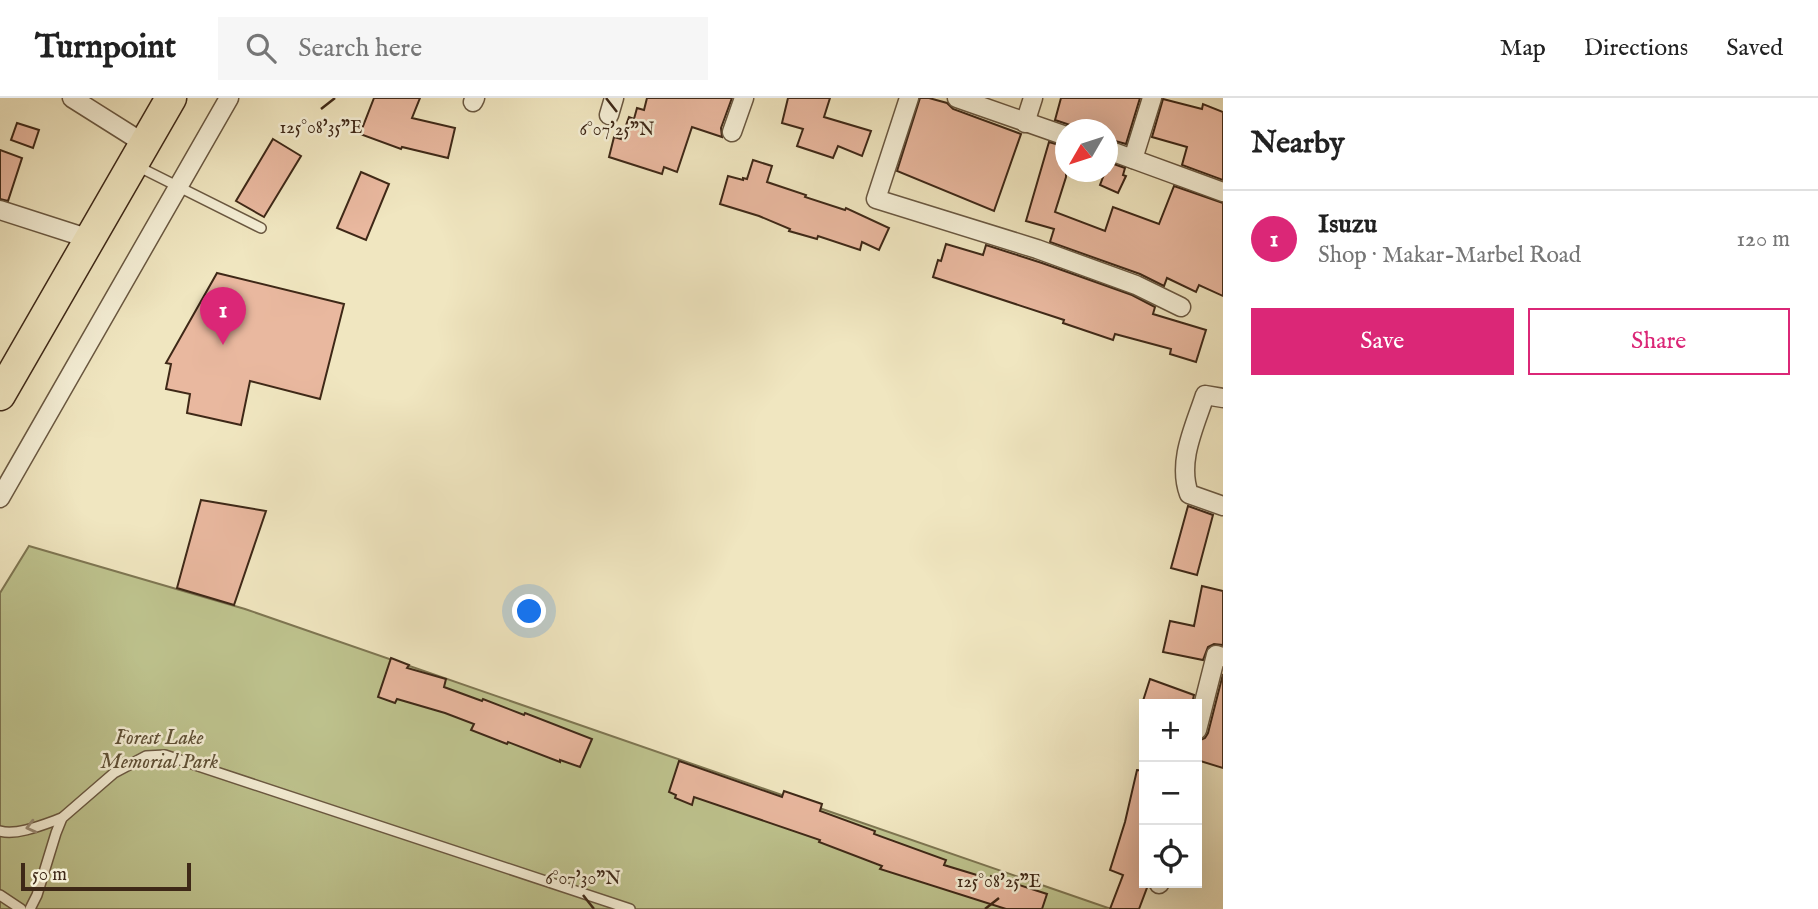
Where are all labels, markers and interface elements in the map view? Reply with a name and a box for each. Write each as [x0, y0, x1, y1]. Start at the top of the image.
search box [218, 17, 708, 80]
text: Turnpoint [35, 27, 176, 69]
icon: search [242, 29, 280, 67]
text: Search here [298, 32, 422, 65]
text: Map [1500, 33, 1546, 64]
text: Directions [1584, 33, 1688, 64]
text: Saved [1726, 33, 1783, 64]
text: 125°08'35"E [280, 117, 362, 140]
text: 6°07'25"N [580, 119, 655, 142]
north arrow [1055, 119, 1118, 182]
text: Nearby [1251, 125, 1344, 163]
text: Isuzu [1318, 208, 1377, 241]
text: 1 [1270, 225, 1278, 254]
text: 120 m [1737, 225, 1790, 254]
text: Shop · Makar-Marbel Road [1318, 241, 1581, 270]
pin: 1 [200, 287, 246, 345]
button: Save [1251, 308, 1514, 375]
button: Share [1528, 308, 1790, 375]
your location [512, 594, 546, 628]
map controls [1139, 699, 1202, 888]
button: + [1139, 699, 1202, 762]
park label: Forest Lake Memorial Park [100, 725, 219, 776]
button: − [1139, 762, 1202, 825]
one-way arrow [25, 819, 37, 833]
button: locate [1139, 825, 1202, 888]
scale bar [21, 860, 191, 892]
text: 50 m [32, 863, 67, 887]
text: 6°07'30"N [545, 868, 621, 891]
text: 125°08'25"E [957, 871, 1041, 894]

